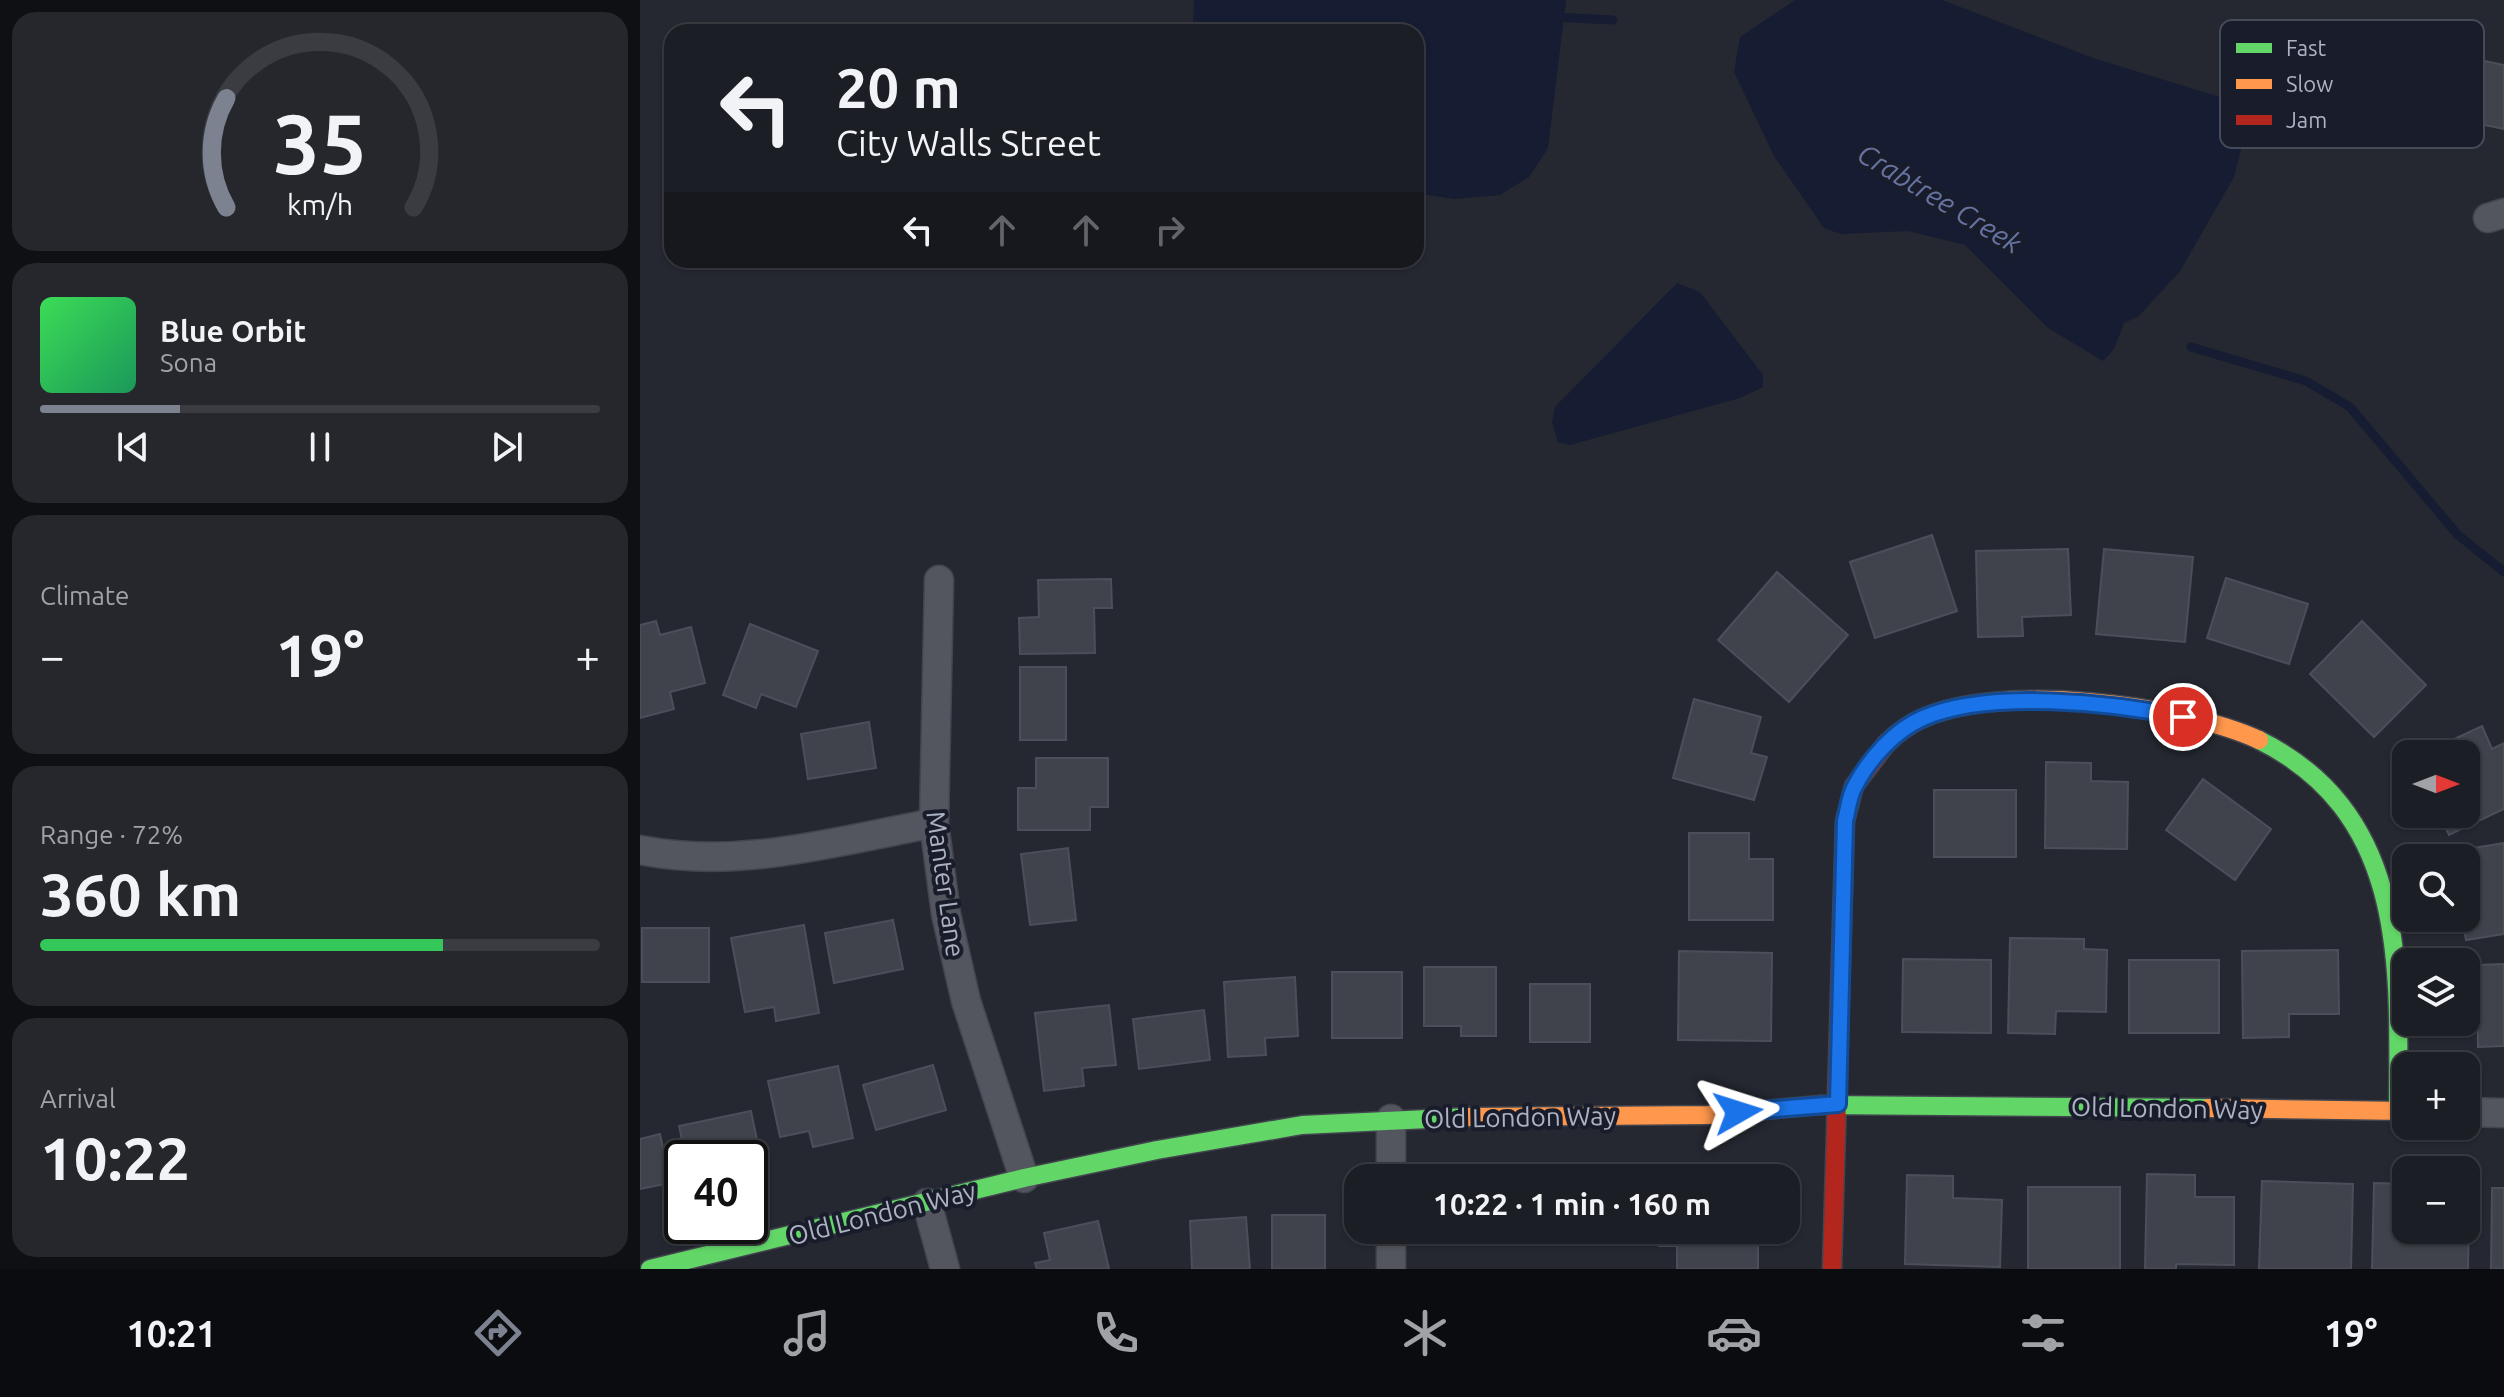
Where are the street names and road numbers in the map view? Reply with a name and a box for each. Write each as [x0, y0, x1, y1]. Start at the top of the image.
street label: Manter Lane [921, 809, 971, 959]
street label: Old London Way [2071, 1092, 2263, 1124]
street label: Old London Way [1424, 1101, 1616, 1133]
street label: Old London Way [785, 1176, 979, 1250]

